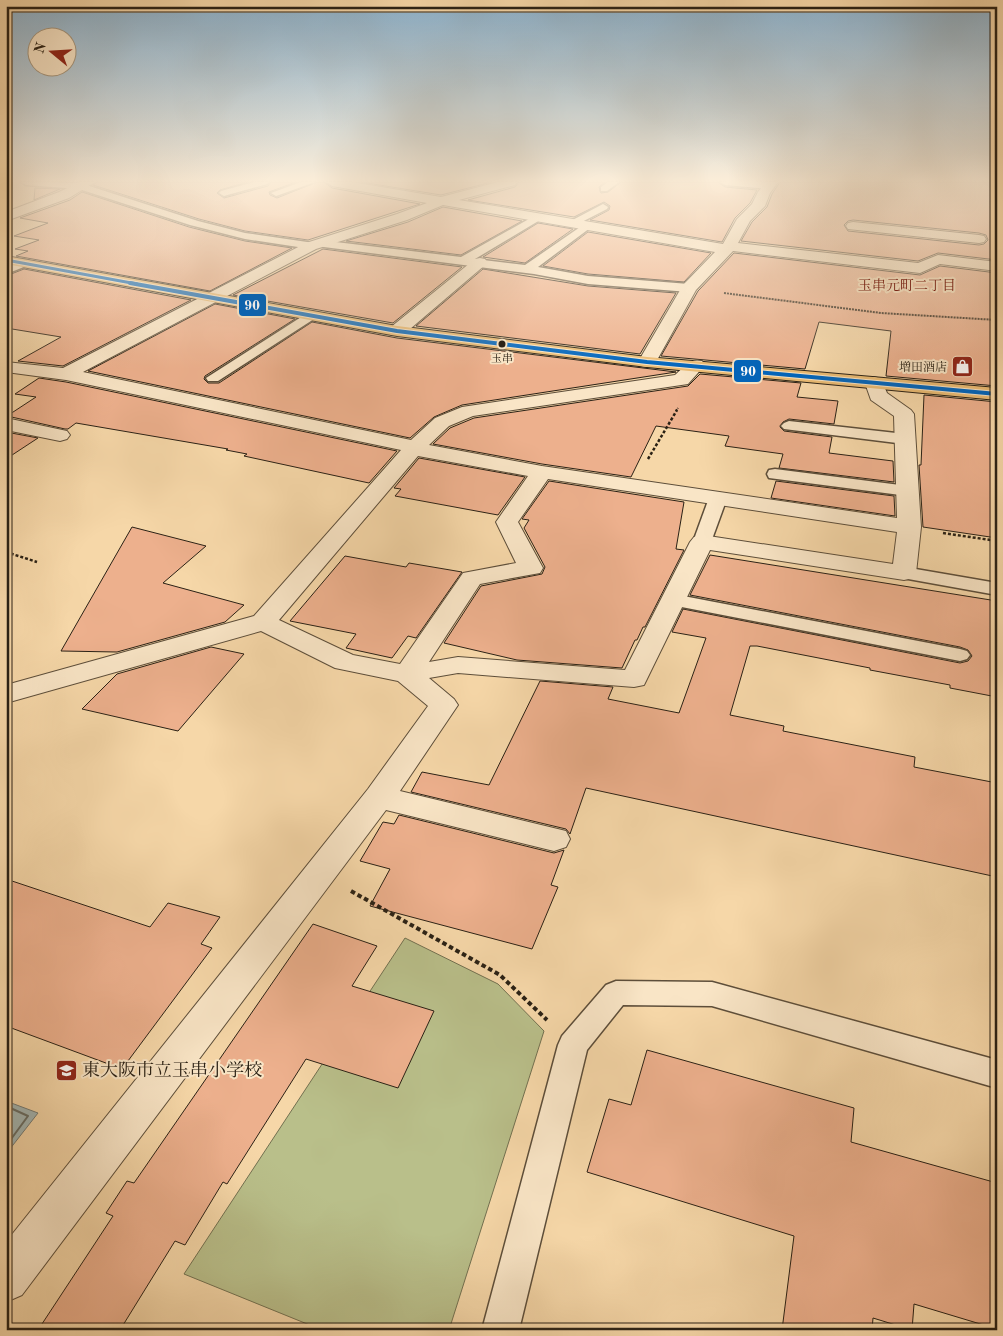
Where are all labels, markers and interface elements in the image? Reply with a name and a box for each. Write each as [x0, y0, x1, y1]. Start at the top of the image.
north arrow [28, 28, 78, 78]
text: N [32, 41, 49, 56]
district label: 玉串元町二丁目 [858, 278, 956, 293]
line badge: 90 [238, 293, 267, 317]
text: 90 [244, 299, 260, 313]
marker: 玉串 [497, 339, 507, 349]
place label: 玉串 [491, 352, 513, 365]
shop icon: 増田酒店 [951, 355, 975, 379]
line badge: 90 [733, 359, 762, 383]
place label: 増田酒店 [899, 360, 947, 374]
text: 90 [740, 365, 756, 379]
school or university icon: 東大阪市立玉串小学校 [54, 1058, 78, 1082]
place label: 東大阪市立玉串小学校 [82, 1060, 262, 1080]

